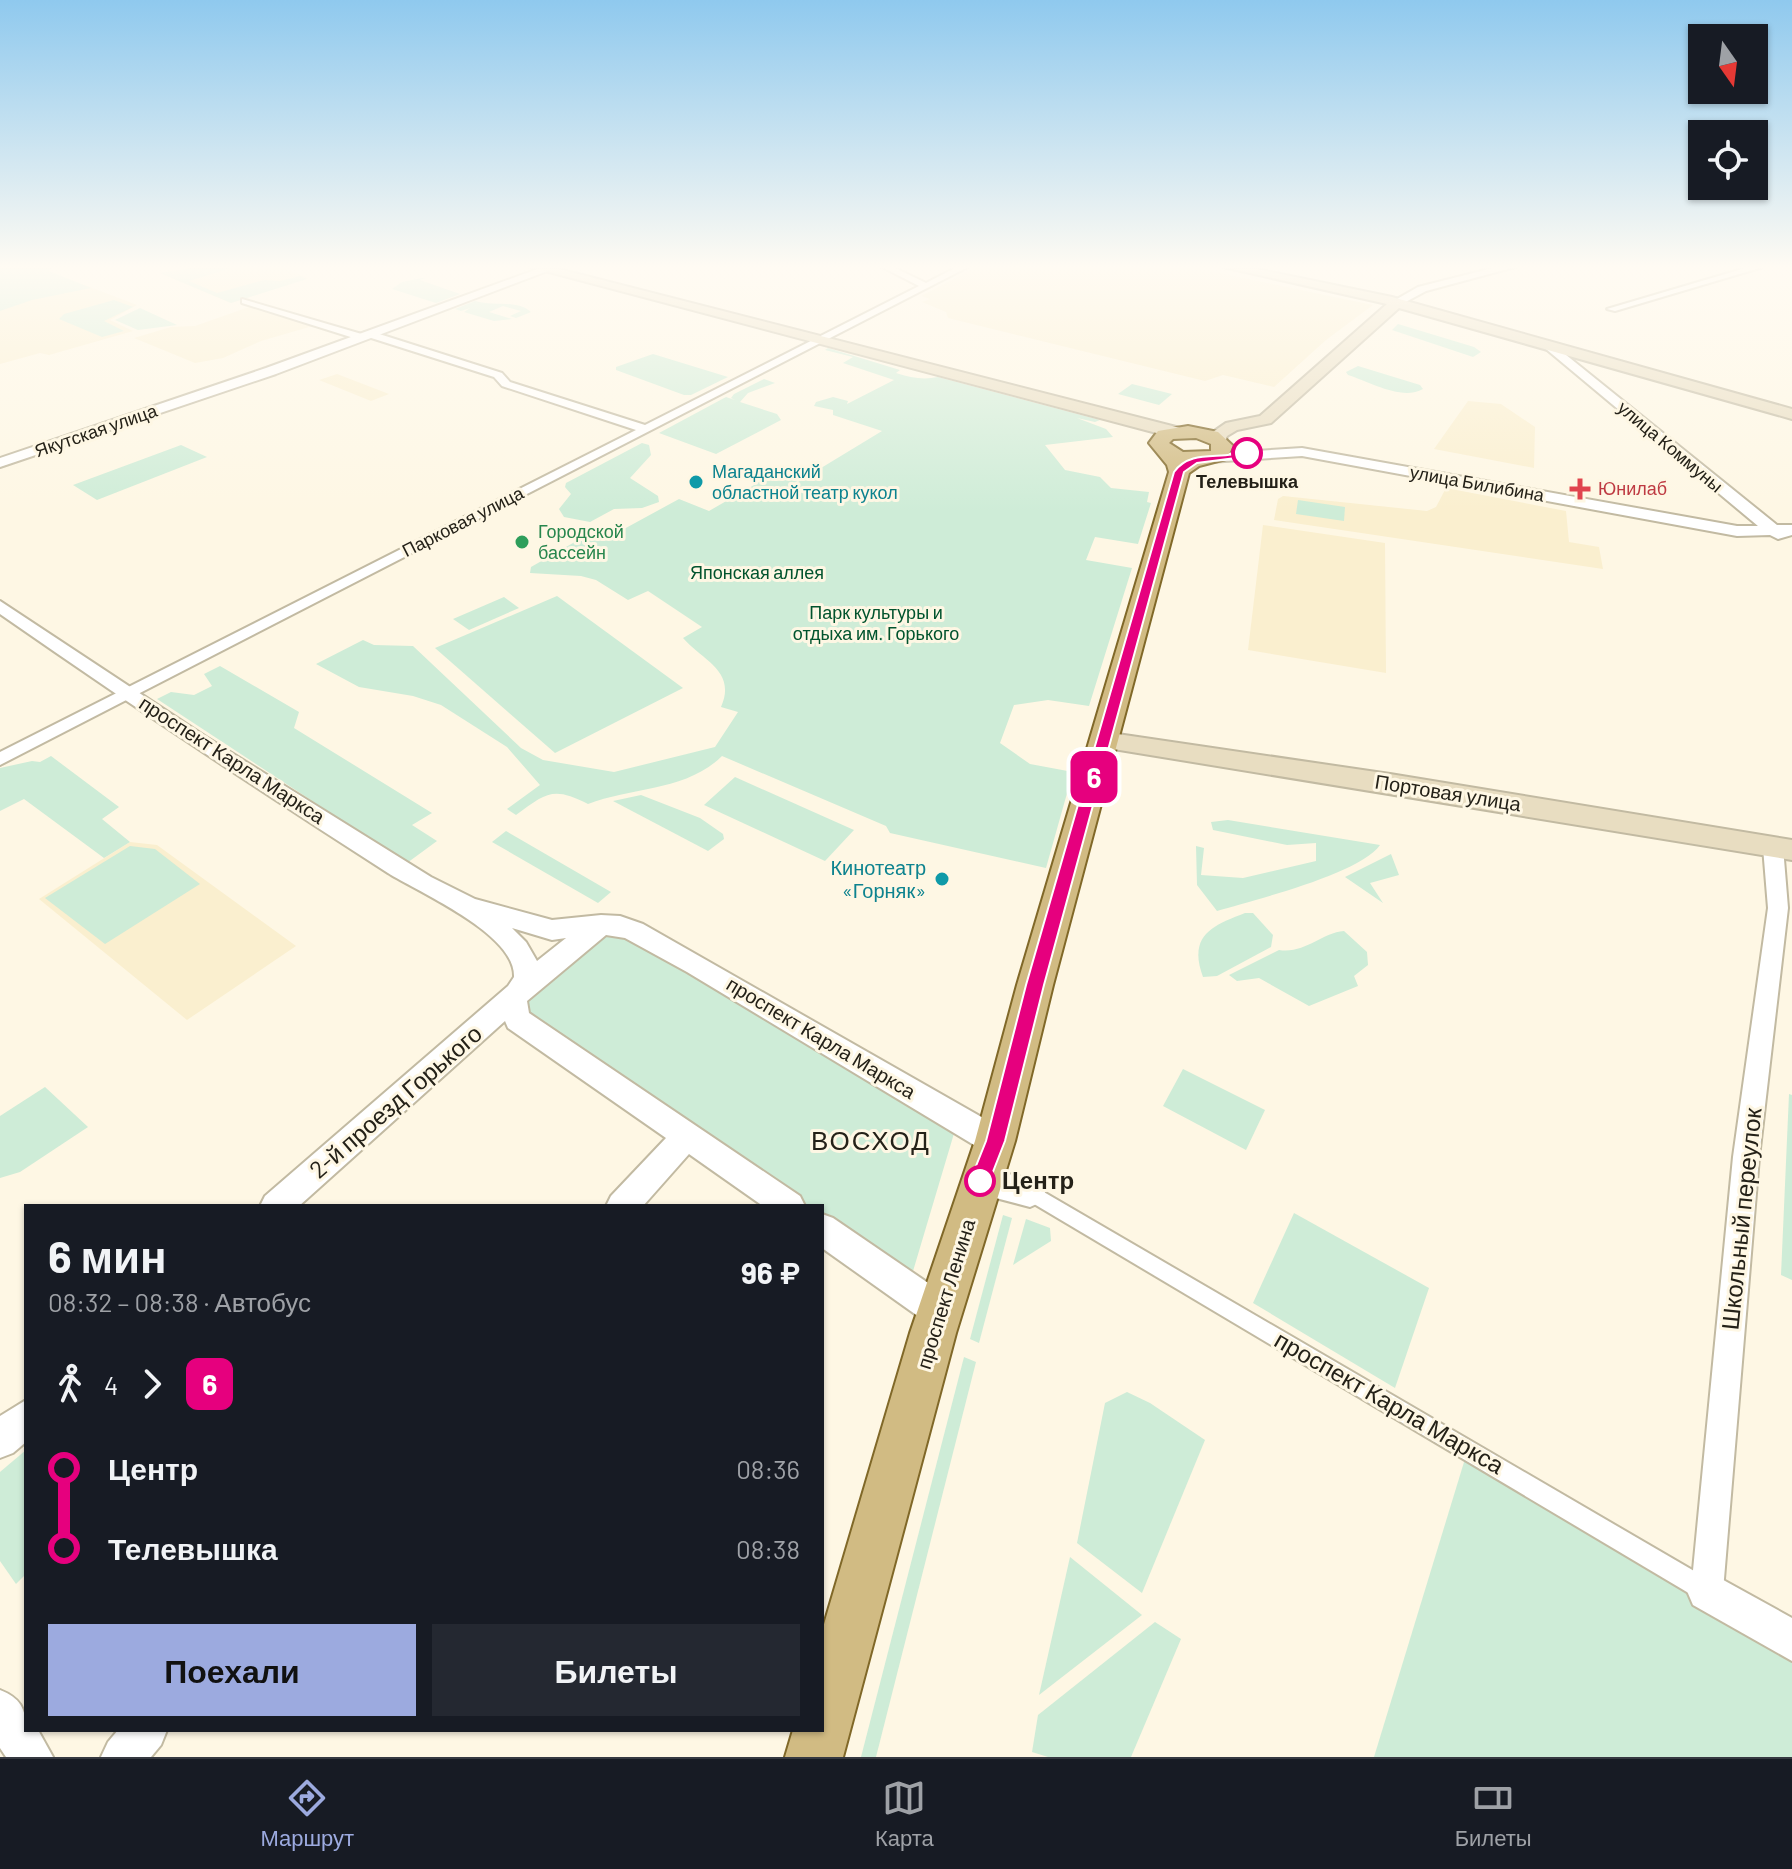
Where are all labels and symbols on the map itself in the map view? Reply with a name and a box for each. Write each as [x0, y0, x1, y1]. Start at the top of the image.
north arrow [1688, 24, 1768, 104]
street label: улица Коммуны [1614, 396, 1728, 497]
street label: Якутская улица [31, 398, 161, 461]
marker: Телевышка [1232, 438, 1262, 468]
place label: Магаданский областной театр кукол [712, 460, 898, 503]
street label: улица Билибина [1408, 460, 1547, 506]
place label: Телевышка [1196, 470, 1299, 492]
marker: Магаданский областной театр кукол [687, 473, 705, 491]
place label: Юнилаб [1598, 477, 1667, 499]
marker: Юнилаб [1569, 478, 1591, 500]
street label: Парковая улица [398, 481, 528, 561]
place label: Городской бассейн [538, 520, 624, 563]
marker: Городской бассейн [513, 533, 531, 551]
park label: Японская аллея [690, 561, 824, 583]
park label: Парк культуры и отдыха им. Горького [793, 601, 959, 644]
street label: проспект Карла Маркса [135, 690, 331, 829]
line badge: 6 [1068, 751, 1120, 803]
street label: Портовая улица [1373, 769, 1524, 816]
place label: Кинотеатр «Горняк» [830, 855, 926, 902]
marker: Кинотеатр «Горняк» [933, 870, 951, 888]
street label: проспект Карла Маркса [723, 971, 921, 1104]
street label: 2-й проезд Горького [303, 1018, 487, 1184]
street label: Школьный переулок [1714, 1106, 1767, 1331]
district label: ВОСХОД [811, 1124, 931, 1155]
place label: Центр [1002, 1165, 1074, 1194]
marker: Центр [965, 1166, 995, 1196]
street label: проспект Ленина [911, 1215, 980, 1372]
street label: проспект Карла Маркса [1270, 1324, 1510, 1480]

